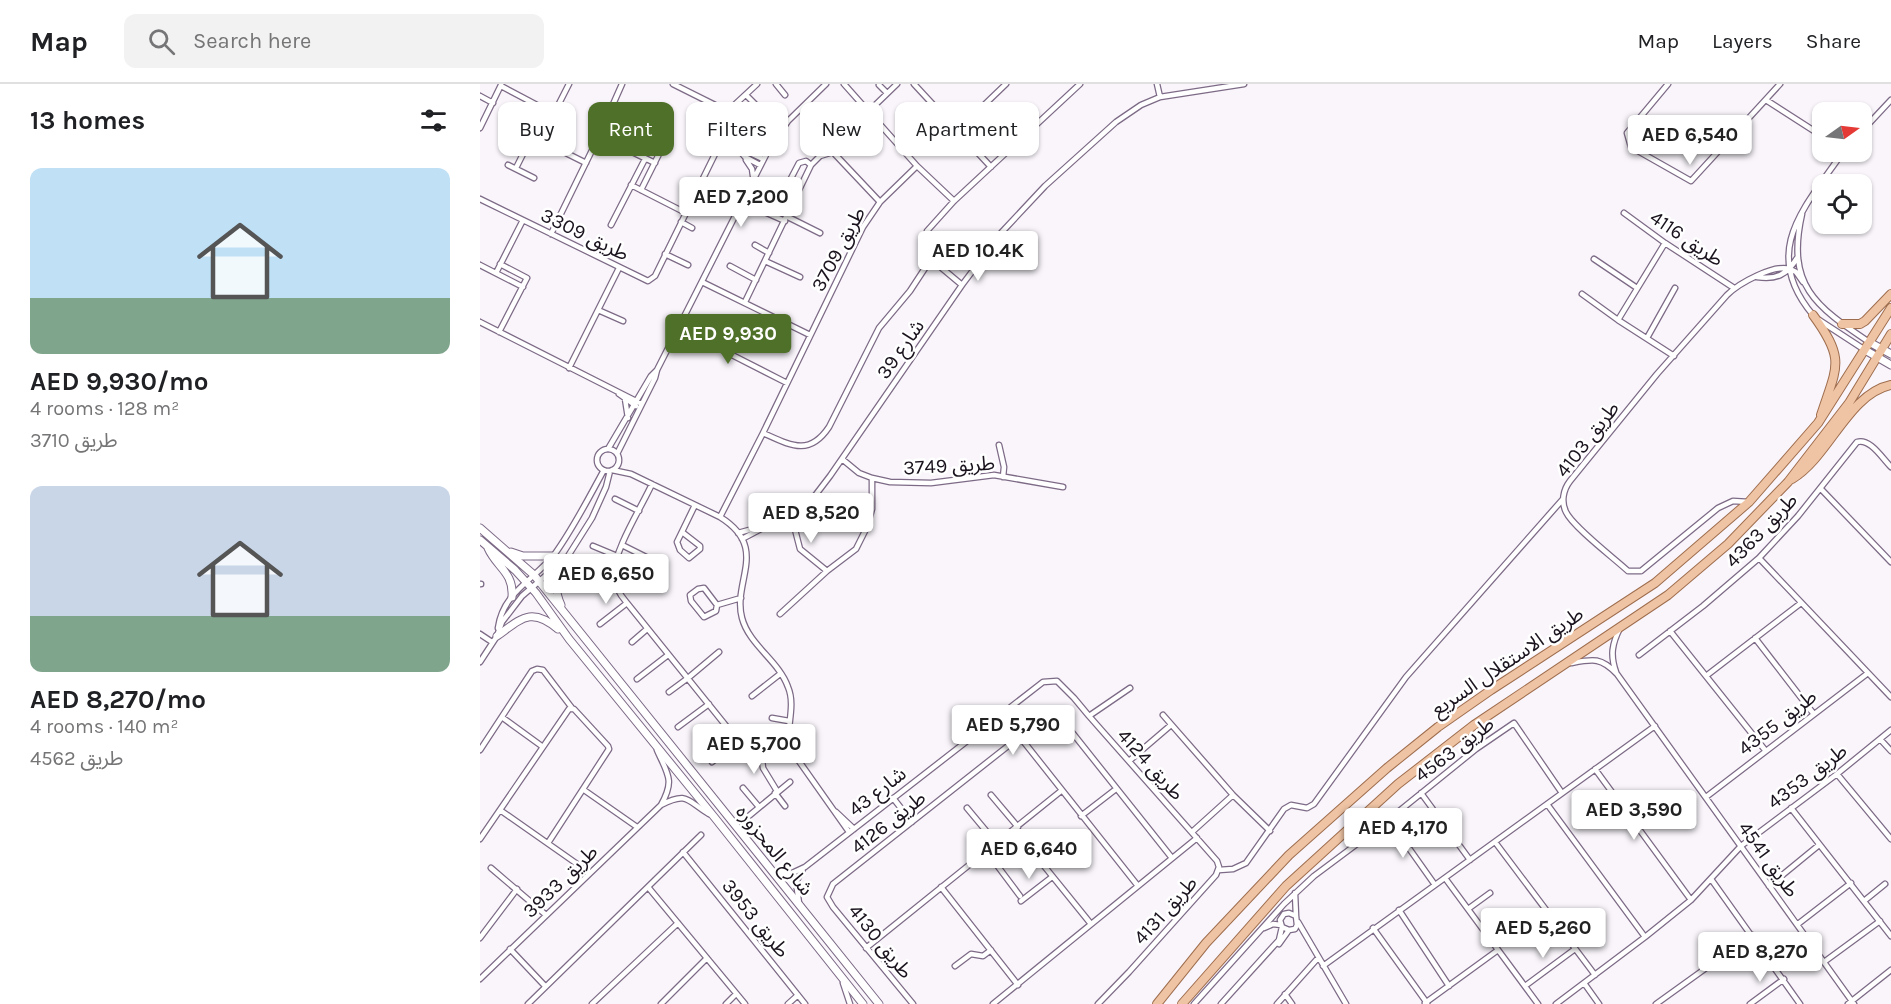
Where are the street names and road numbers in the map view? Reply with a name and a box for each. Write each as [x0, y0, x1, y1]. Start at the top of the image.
street label: طريق 3309 [537, 203, 632, 266]
street label: طريق 3709 [807, 203, 871, 296]
street label: طريق 4116 [1645, 206, 1728, 272]
street label: شارع 39 [872, 315, 932, 385]
street label: طريق 4103 [1551, 397, 1625, 482]
street label: طريق 3749 [903, 452, 995, 480]
street label: طريق 4363 [1720, 489, 1803, 573]
street label: طريق الاستقلال السريع [1427, 602, 1589, 723]
street label: طريق 4355 [1733, 685, 1822, 761]
street label: طريق 4563 [1410, 712, 1499, 788]
street label: طريق 4124 [1112, 724, 1189, 806]
street label: طريق 4353 [1763, 739, 1852, 815]
street label: شارع 43 [844, 762, 913, 823]
street label: طريق 4126 [846, 786, 931, 860]
street label: شارع المحزوره [729, 801, 818, 902]
street label: طريق 4541 [1733, 817, 1804, 902]
street label: طريق 3933 [518, 840, 603, 923]
street label: طريق 4131 [1129, 871, 1203, 950]
street label: طريق 3953 [716, 874, 794, 963]
street label: طريق 4130 [843, 899, 918, 984]

